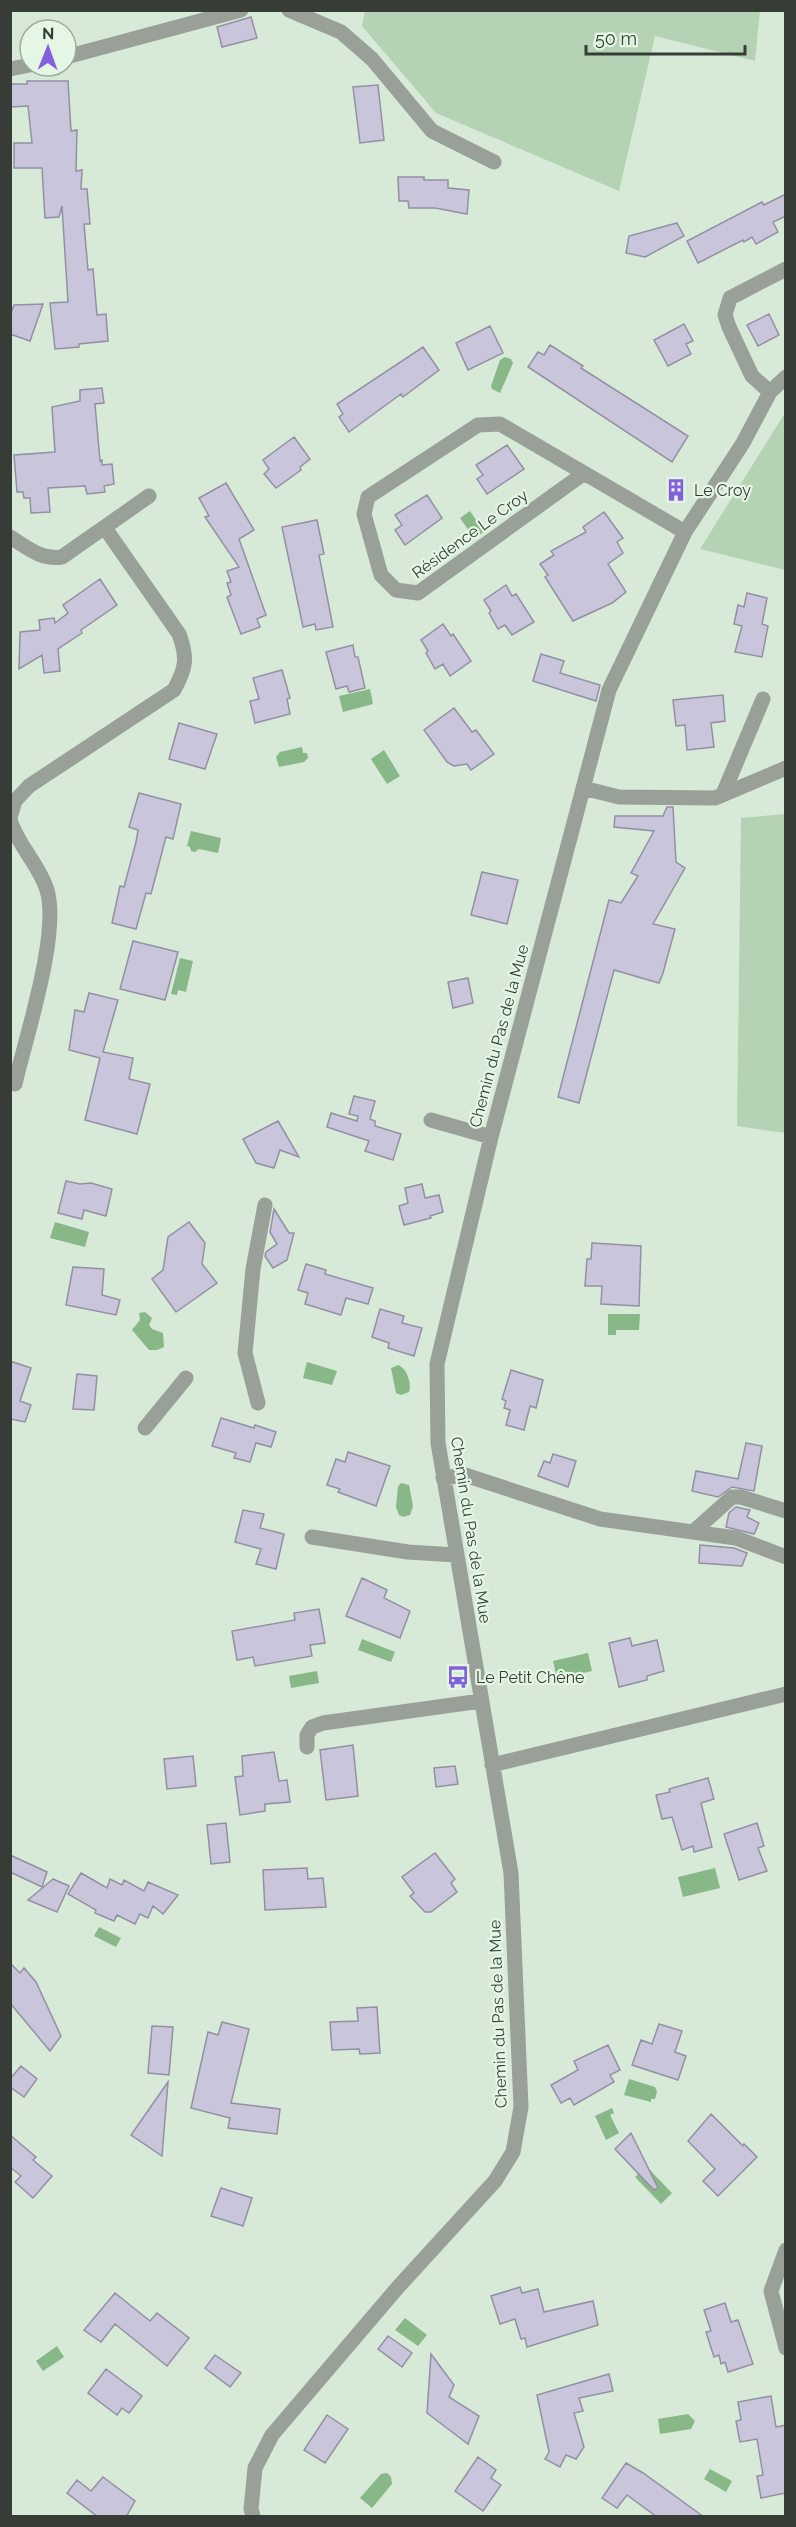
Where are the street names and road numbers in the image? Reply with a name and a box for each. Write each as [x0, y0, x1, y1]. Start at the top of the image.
street label: Résidence Le Croy [408, 485, 532, 582]
street label: Chemin du Pas de la Mue [465, 942, 533, 1130]
street label: Chemin du Pas de la Mue [447, 1435, 495, 1625]
street label: Chemin du Pas de la Mue [485, 1919, 511, 2109]

